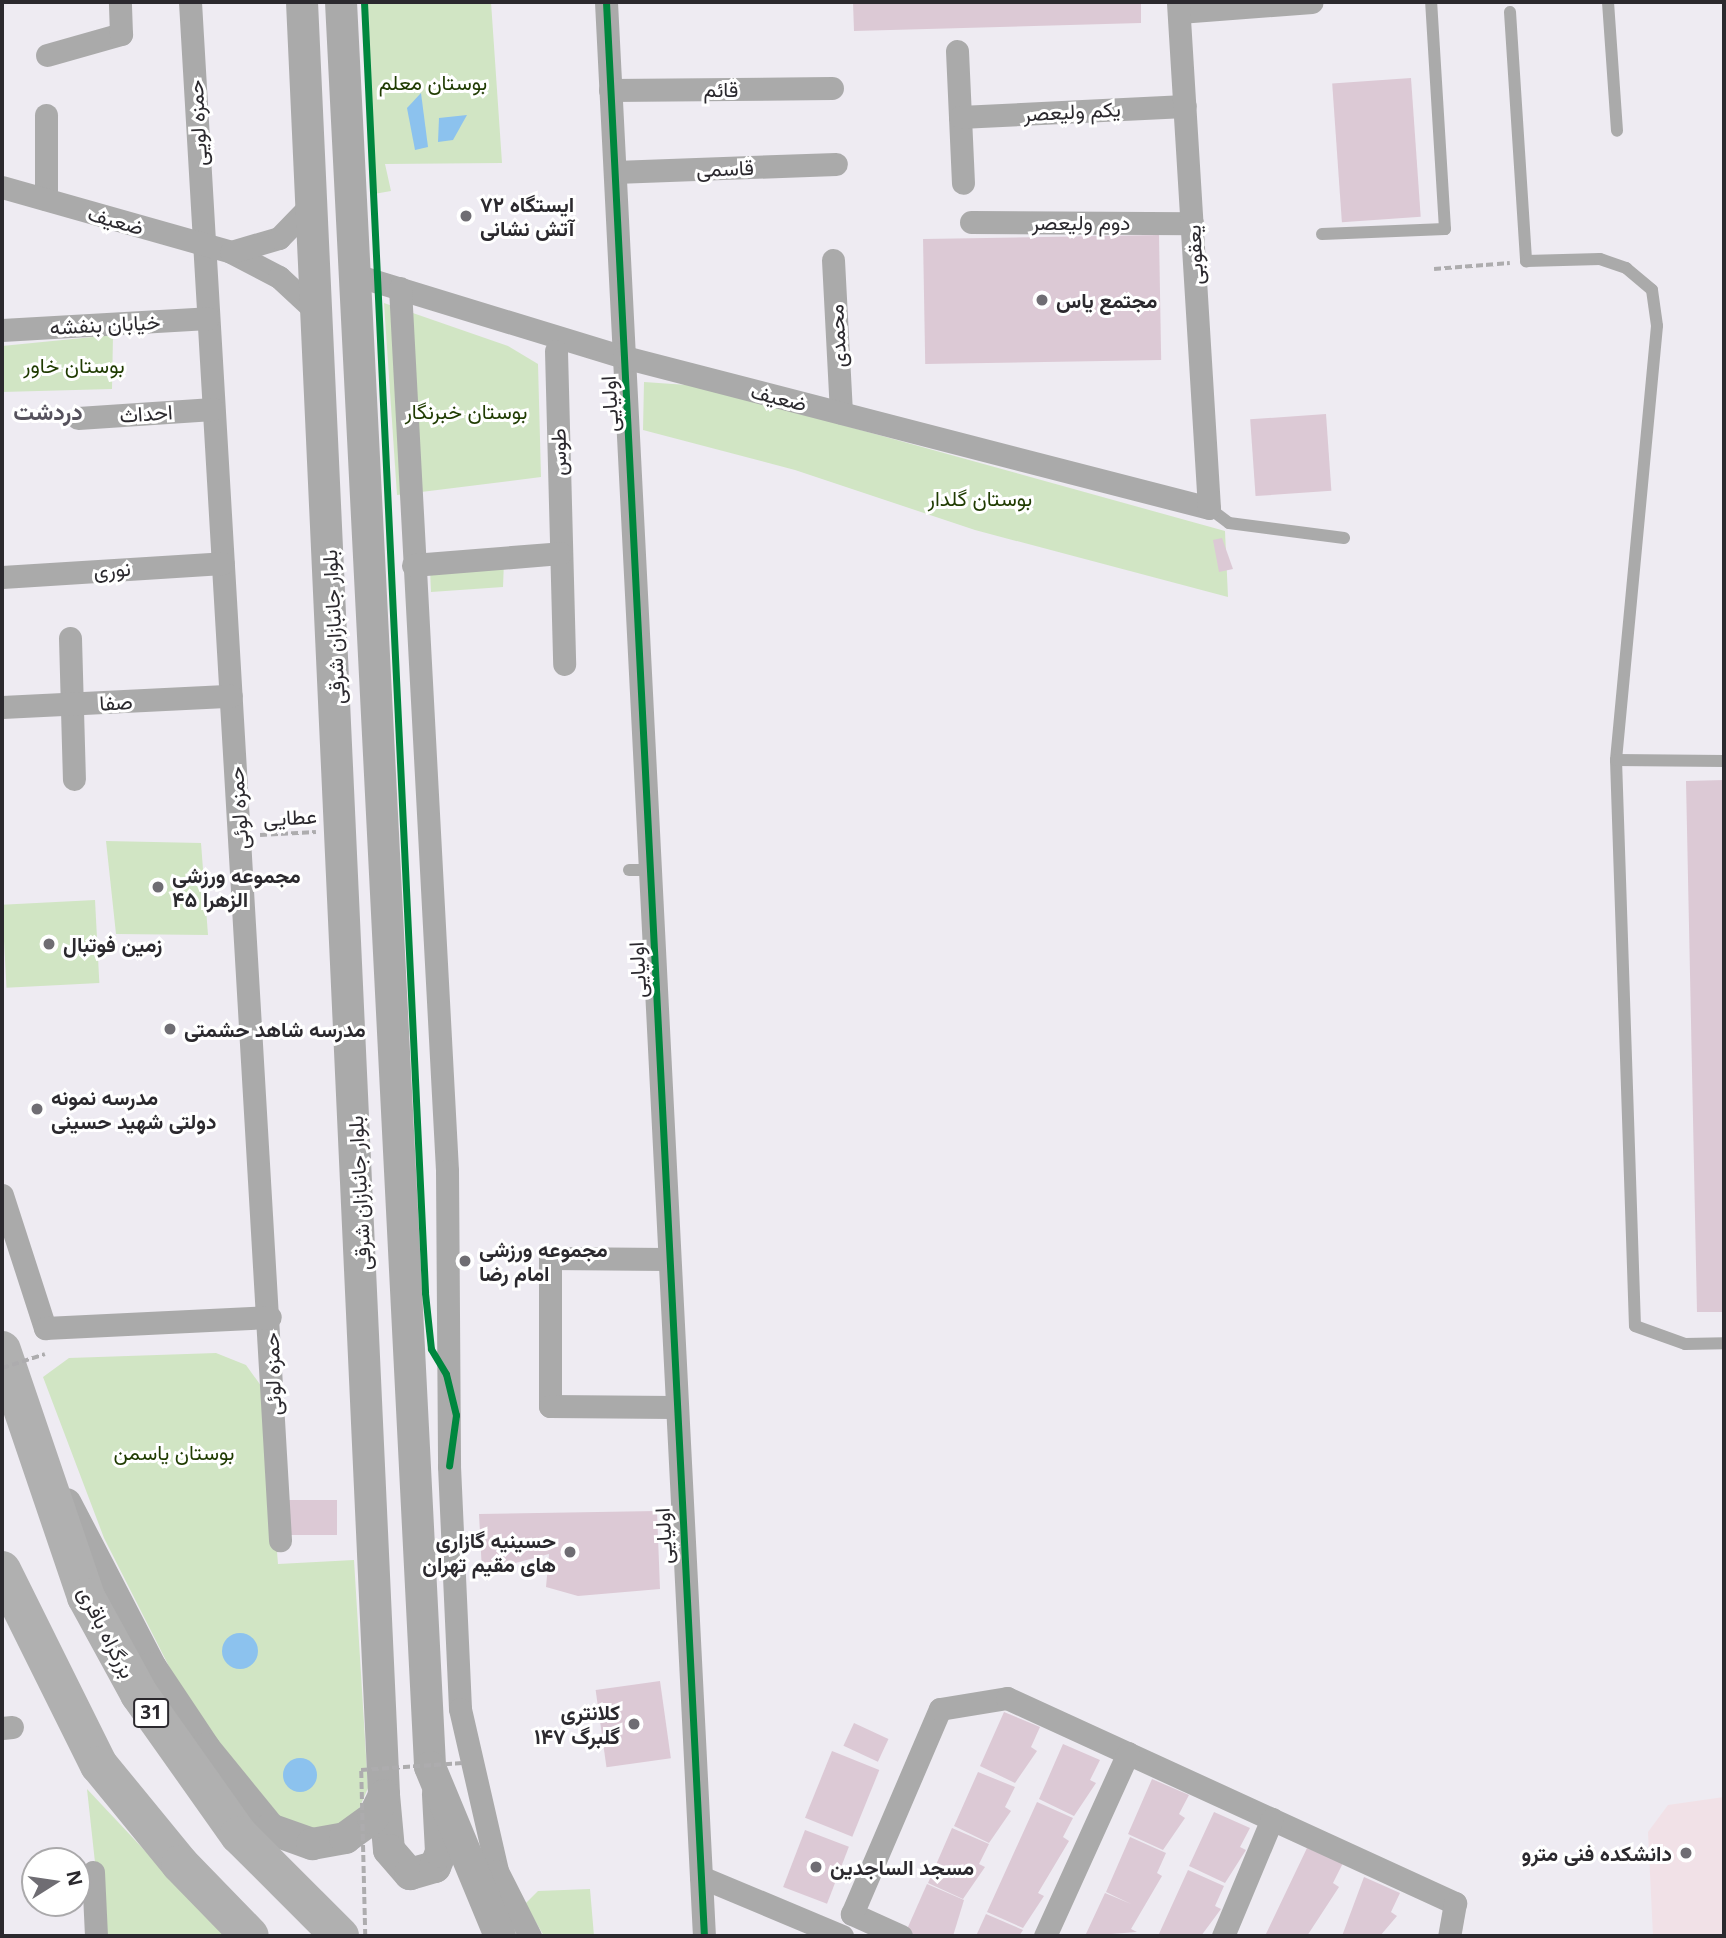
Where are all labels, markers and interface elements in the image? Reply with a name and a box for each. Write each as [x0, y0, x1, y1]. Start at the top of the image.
park label: بوستان معلم [379, 69, 487, 95]
street label: قائم [704, 76, 738, 102]
street label: حمزه لویی [182, 79, 212, 167]
street label: یکم ولیعصر [1023, 96, 1121, 126]
street label: قاسمی [696, 154, 754, 182]
place label: ایستگاه ۷۲ آتش نشانی [480, 191, 574, 241]
street label: ضعیف [85, 200, 147, 240]
marker: ایستگاه ۷۲ آتش نشانی [458, 208, 474, 224]
street label: دوم ولیعصر [1032, 209, 1130, 235]
street label: یعقوبی [1180, 224, 1208, 286]
place label: مجتمع یاس [1056, 287, 1157, 313]
marker: مجتمع یاس [1034, 292, 1050, 308]
street label: محمدی [823, 304, 851, 368]
street label: خیابان بنفشه [49, 309, 161, 339]
park label: بوستان خاور [23, 352, 125, 378]
street label: اولیایی [595, 375, 623, 433]
street label: ضعیف [748, 378, 810, 416]
district label: دردشت [13, 397, 83, 425]
park label: بوستان خبرنگار [405, 398, 527, 424]
street label: احداث [119, 399, 173, 427]
street label: طوس [545, 428, 571, 476]
park label: بوستان گلدار [928, 485, 1032, 511]
street label: بلوار جانبازان شرقی [316, 549, 350, 705]
street label: نوری [92, 555, 132, 583]
street label: صفا [99, 689, 133, 715]
street label: حمزه لوئی [223, 766, 253, 850]
street label: عطایی [263, 803, 317, 831]
place label: مجموعه ورزشی الزهرا ۴۵ [172, 862, 301, 912]
marker: مجموعه ورزشی الزهرا ۴۵ [150, 879, 166, 895]
place label: زمین فوتبال [63, 931, 162, 957]
marker: زمین فوتبال [41, 936, 57, 952]
street label: اولیایی [623, 941, 651, 999]
place label: مدرسه شاهد حشمتی [184, 1016, 366, 1042]
marker: مدرسه شاهد حشمتی [162, 1021, 178, 1037]
place label: مدرسه نمونه دولتی شهید حسینی [51, 1084, 217, 1134]
marker: مدرسه نمونه دولتی شهید حسینی [29, 1101, 45, 1117]
street label: بلوار جانبازان شرقی [342, 1115, 376, 1271]
place label: مجموعه ورزشی امام رضا [479, 1236, 608, 1286]
marker: مجموعه ورزشی امام رضا [457, 1253, 473, 1269]
street label: حمزه لوئی [258, 1332, 286, 1416]
park label: بوستان یاسمن [113, 1439, 235, 1465]
street label: اولیایی [649, 1507, 677, 1565]
place label: حسینیه گازاری های مقیم تهران [422, 1527, 556, 1577]
marker: حسینیه گازاری های مقیم تهران [562, 1544, 578, 1560]
street label: بزرگراه باقری [73, 1582, 141, 1682]
road number: 31 [132, 1698, 170, 1728]
place label: کلانتری ۱۴۷ گلبرگ [534, 1699, 620, 1749]
marker: کلانتری ۱۴۷ گلبرگ [626, 1716, 642, 1732]
place label: دانشکده فنی مترو [1522, 1840, 1672, 1866]
marker: دانشکده فنی مترو [1678, 1845, 1694, 1861]
north arrow [21, 1847, 91, 1917]
place label: مسجد الساجدین [830, 1854, 974, 1880]
marker: مسجد الساجدین [808, 1859, 824, 1875]
text: N [60, 1868, 89, 1888]

